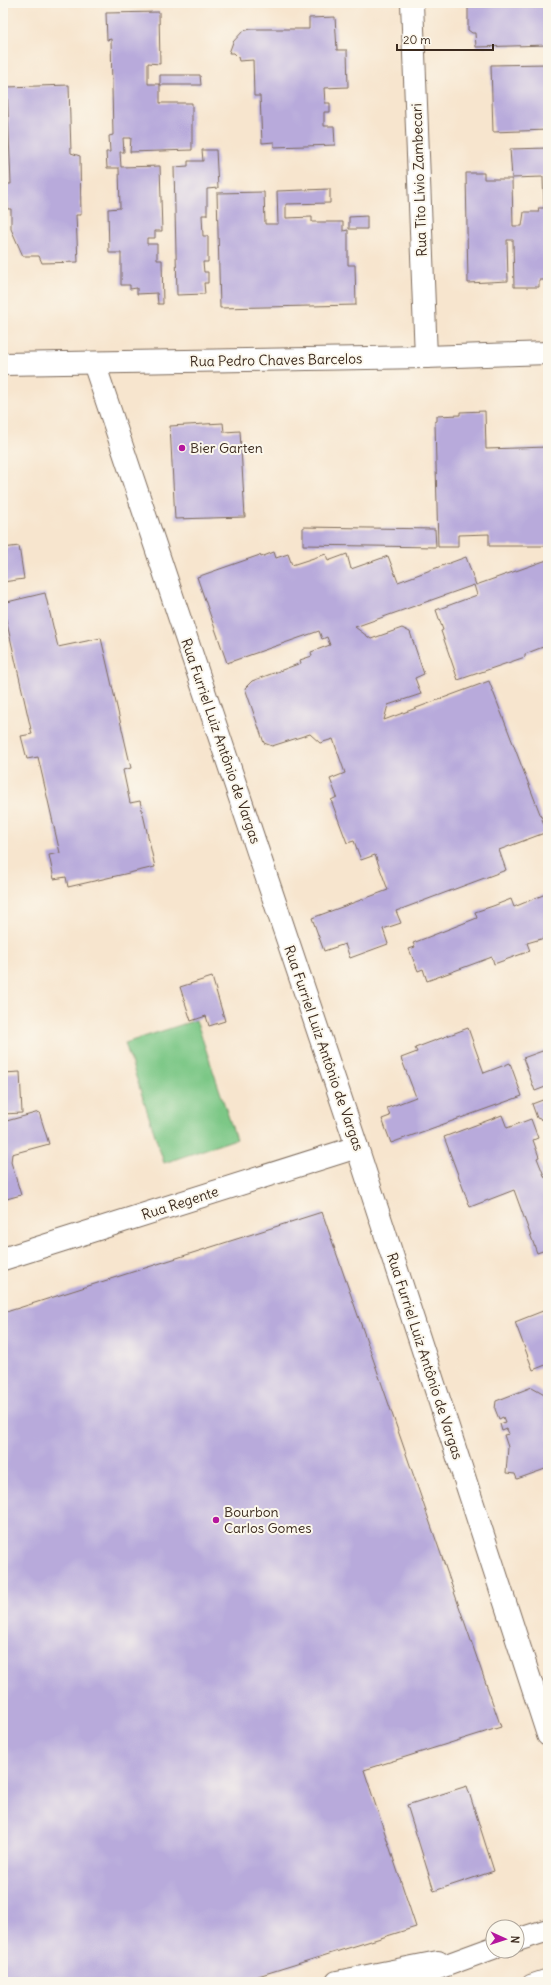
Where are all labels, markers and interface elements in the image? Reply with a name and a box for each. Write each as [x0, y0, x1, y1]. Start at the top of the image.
scale bar [397, 26, 493, 52]
text: 20 m [403, 32, 431, 47]
street label: Rua Tito Lívio Zambecari [407, 103, 431, 257]
street label: Rua Pedro Chaves Barcelos [190, 349, 362, 371]
place label: Bier Garten [190, 439, 263, 457]
marker: Bier Garten [177, 443, 187, 453]
street label: Rua Furriel Luiz Antônio de Vargas [177, 636, 265, 846]
street label: Rua Furriel Luiz Antônio de Vargas [280, 943, 368, 1153]
street label: Rua Regente [139, 1182, 221, 1224]
street label: Rua Furriel Luiz Antônio de Vargas [383, 1250, 467, 1462]
place label: Bourbon Carlos Gomes [224, 1503, 312, 1537]
marker: Bourbon Carlos Gomes [211, 1515, 221, 1525]
north arrow [485, 1919, 525, 1959]
text: N [508, 1935, 522, 1944]

